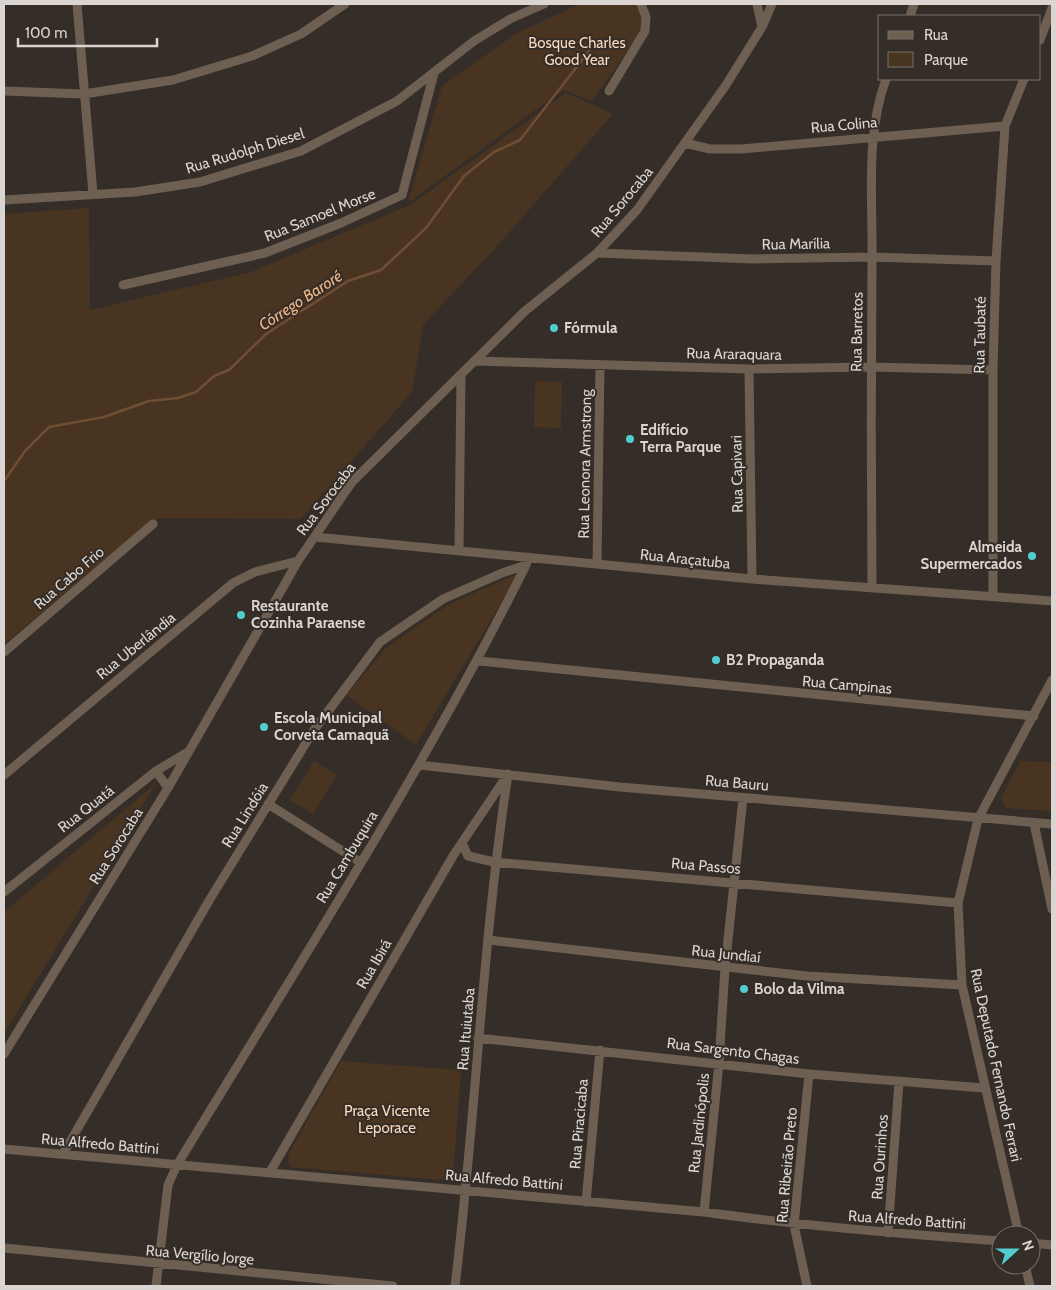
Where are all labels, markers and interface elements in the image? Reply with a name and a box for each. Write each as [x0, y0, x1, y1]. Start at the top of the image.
scale bar [18, 15, 156, 47]
legend [878, 15, 1041, 80]
text: 100 m [25, 24, 67, 42]
text: Rua [924, 26, 949, 44]
park label: Bosque Charles Good Year [528, 34, 626, 69]
text: Parque [924, 51, 968, 69]
street label: Rua Colina [810, 113, 879, 137]
street label: Rua Rudolph Diesel [184, 124, 307, 178]
street label: Rua Sorocaba [587, 162, 657, 241]
street label: Rua Samoel Morse [262, 184, 378, 245]
street label: Rua Marília [762, 234, 831, 254]
water label: Córrego Baroré [255, 266, 346, 334]
street label: Rua Barretos [847, 292, 867, 372]
street label: Rua Taubaté [970, 296, 990, 374]
place label: Fórmula [564, 319, 618, 337]
marker: Fórmula [548, 322, 560, 334]
street label: Rua Araraquara [686, 344, 783, 364]
street label: Rua Leonora Armstrong [575, 389, 595, 539]
place label: Edifício Terra Parque [640, 421, 721, 456]
marker: Edifício Terra Parque [624, 433, 636, 445]
street label: Rua Capivari [727, 435, 747, 513]
street label: Rua Sorocaba [293, 458, 360, 539]
place label: Almeida Supermercados [921, 538, 1023, 573]
street label: Rua Cabo Frio [30, 543, 108, 613]
street label: Rua Araçatuba [639, 545, 732, 573]
marker: Almeida Supermercados [1026, 550, 1038, 562]
place label: Restaurante Cozinha Paraense [251, 597, 365, 632]
street label: Rua Uberlândia [93, 608, 180, 683]
marker: Restaurante Cozinha Paraense [235, 609, 247, 621]
place label: B2 Propaganda [726, 651, 825, 669]
marker: B2 Propaganda [710, 654, 722, 666]
street label: Rua Campinas [801, 672, 893, 698]
place label: Escola Municipal Corveta Camaquã [274, 709, 389, 744]
marker: Escola Municipal Corveta Camaquã [258, 721, 270, 733]
street label: Rua Bauru [704, 771, 770, 795]
street label: Rua Lindóia [218, 778, 272, 851]
street label: Rua Quatá [54, 781, 118, 836]
street label: Rua Sorocaba [85, 804, 147, 888]
street label: Rua Cambuquira [312, 807, 382, 906]
street label: Rua Passos [670, 854, 742, 878]
street label: Rua Ibirá [353, 935, 396, 992]
street label: Rua Jundiaí [691, 941, 761, 967]
street label: Rua Deputado Fernando Ferrari [967, 967, 1025, 1163]
place label: Bolo da Vilma [754, 980, 845, 998]
marker: Bolo da Vilma [738, 983, 750, 995]
street label: Rua Ituiutaba [453, 986, 479, 1071]
street label: Rua Sargento Chagas [666, 1034, 800, 1068]
street label: Rua Jardinópolis [685, 1072, 713, 1174]
street label: Rua Piracicaba [566, 1077, 592, 1170]
park label: Praça Vicente Leporace [344, 1102, 430, 1137]
street label: Rua Ribeirão Preto [773, 1106, 801, 1224]
street label: Rua Ourinhos [868, 1114, 892, 1200]
street label: Rua Alfredo Battini [40, 1130, 160, 1158]
street label: Rua Alfredo Battini [444, 1166, 564, 1194]
street label: Rua Alfredo Battini [848, 1207, 966, 1233]
north arrow [991, 1225, 1041, 1275]
text: N [1018, 1237, 1038, 1253]
street label: Rua Vergílio Jorge [145, 1241, 255, 1269]

